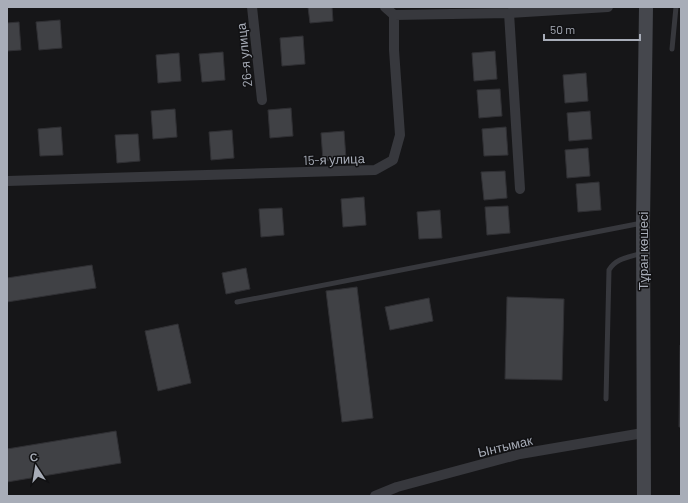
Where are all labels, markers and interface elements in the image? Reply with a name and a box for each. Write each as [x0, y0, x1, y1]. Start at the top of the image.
scale bar [544, 16, 640, 42]
street label: 26-я улица [233, 21, 255, 88]
text: 50 m [550, 22, 575, 36]
street label: 15-я улица [303, 150, 366, 168]
street label: Тұран көшесі [635, 212, 651, 290]
street label: Ынтымак [476, 432, 534, 460]
north arrow [16, 447, 56, 487]
text: С [29, 450, 39, 464]

